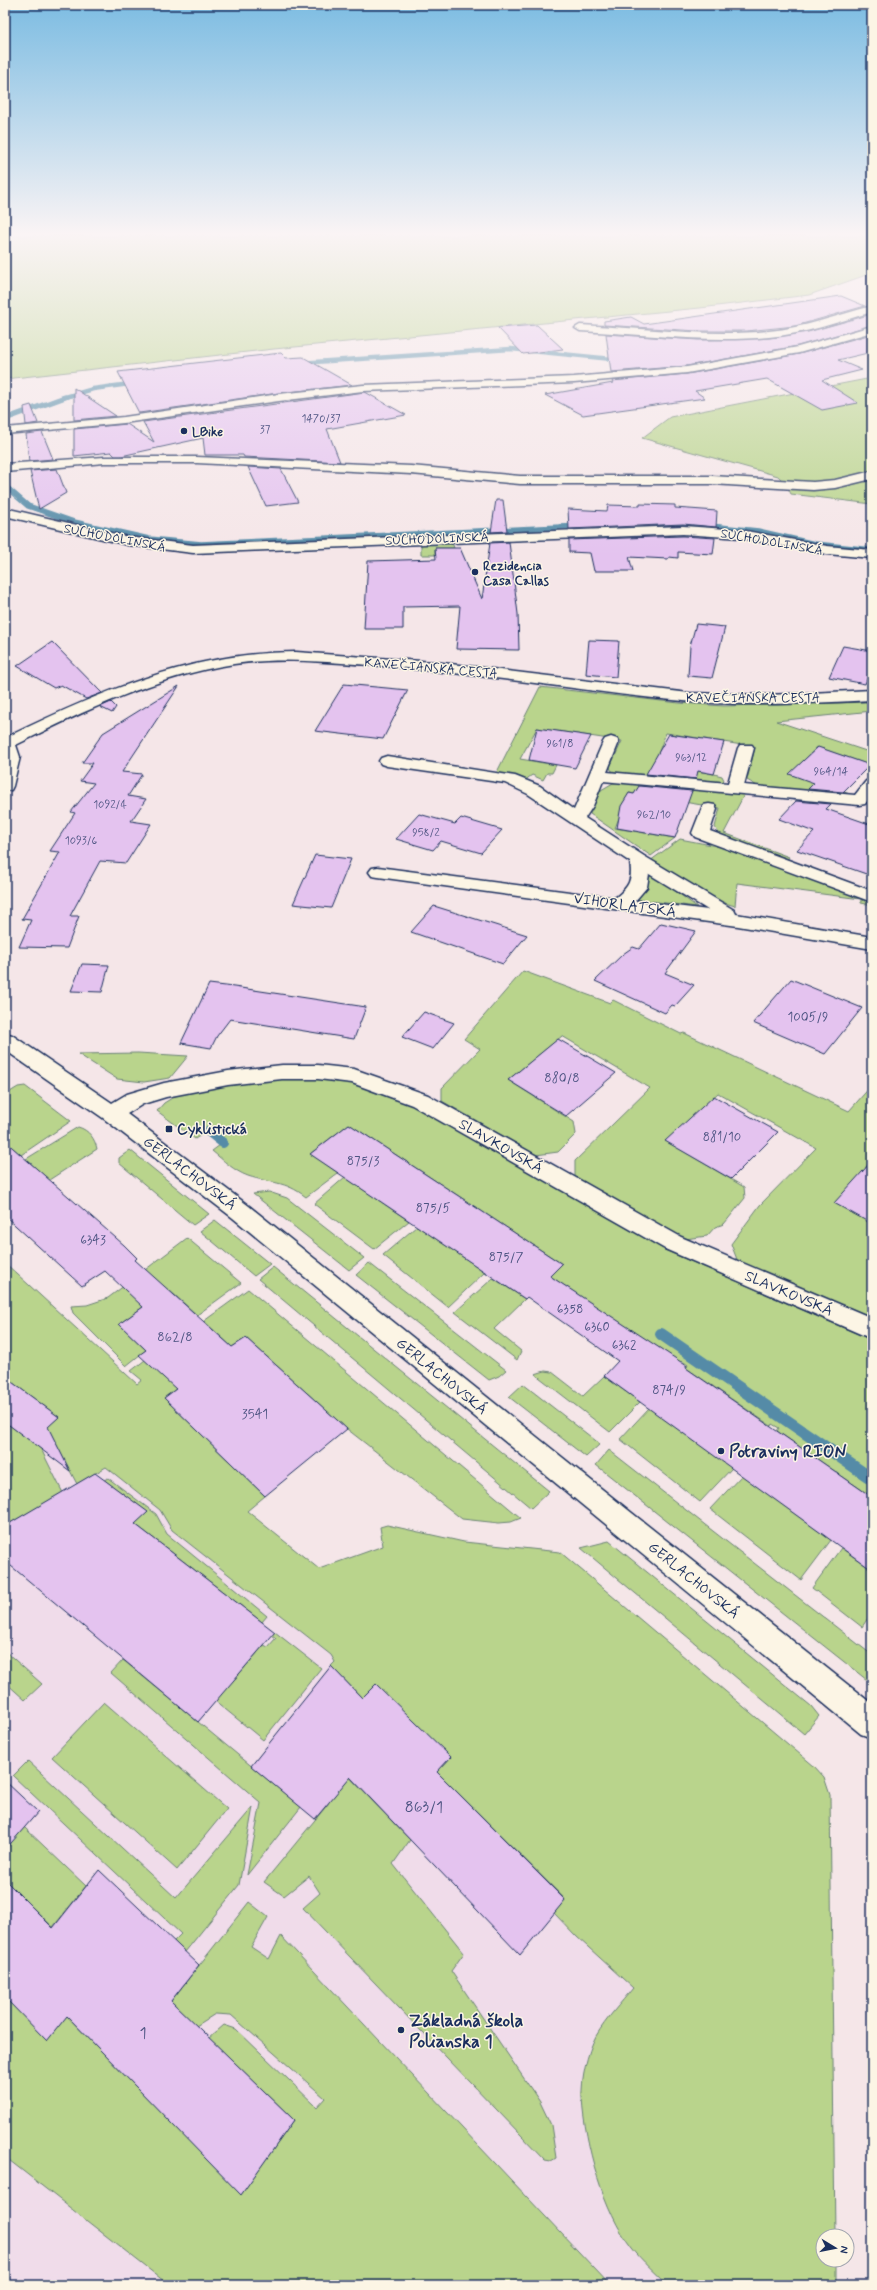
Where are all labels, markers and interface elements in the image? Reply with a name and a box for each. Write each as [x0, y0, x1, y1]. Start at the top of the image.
house number: 1470/37 [301, 412, 341, 426]
house number: 37 [260, 423, 271, 437]
place label: LBike [192, 424, 223, 441]
marker: LBike [179, 426, 189, 436]
street label: SUCHODOLINSKÁ [62, 519, 167, 557]
street label: SUCHODOLINSKÁ [719, 524, 824, 560]
street label: SUCHODOLINSKÁ [385, 528, 489, 550]
place label: Rezidencia Casa Callas [483, 558, 549, 590]
marker: Rezidencia Casa Callas [470, 567, 480, 577]
street label: KAVEČIANSKA CESTA [363, 653, 498, 683]
street label: KAVEČIANSKA CESTA [686, 689, 820, 707]
house number: 961/8 [547, 737, 573, 751]
house number: 963/12 [675, 751, 707, 765]
house number: 964/14 [814, 765, 848, 779]
house number: 1092/4 [93, 798, 127, 812]
house number: 962/10 [637, 808, 671, 822]
house number: 958/2 [412, 826, 440, 840]
house number: 1093/6 [65, 834, 98, 848]
street label: VIHORLATSKÁ [572, 888, 677, 923]
house number: 1005/9 [788, 1009, 828, 1026]
house number: 880/8 [544, 1070, 580, 1087]
street label: SLAVKOVSKÁ [455, 1114, 547, 1179]
place label: Cyklistická [177, 1120, 247, 1140]
marker: Cyklistická [164, 1124, 174, 1134]
house number: 881/10 [703, 1129, 741, 1146]
street label: GERLACHOVSKÁ [139, 1131, 241, 1216]
house number: 875/3 [347, 1153, 379, 1170]
house number: 875/5 [416, 1200, 450, 1217]
house number: 6343 [80, 1232, 106, 1249]
house number: 875/7 [489, 1249, 523, 1266]
street label: SLAVKOVSKÁ [741, 1265, 836, 1322]
house number: 6358 [557, 1301, 583, 1318]
house number: 6360 [584, 1319, 610, 1336]
house number: 862/8 [157, 1329, 193, 1346]
street label: GERLACHOVSKÁ [392, 1333, 492, 1420]
house number: 6362 [612, 1337, 637, 1354]
house number: 874/9 [652, 1382, 686, 1399]
house number: 3541 [242, 1406, 268, 1423]
place label: Potraviny RION [729, 1440, 847, 1464]
marker: Potraviny RION [716, 1446, 726, 1456]
street label: GERLACHOVSKÁ [644, 1537, 744, 1624]
house number: 863/1 [405, 1797, 443, 1818]
place label: Základná škola Polianska 1 [409, 2009, 524, 2054]
house number: 1 [139, 2023, 147, 2044]
marker: Základná škola Polianska 1 [396, 2025, 406, 2035]
north arrow [815, 2228, 855, 2268]
text: N [836, 2245, 851, 2254]

